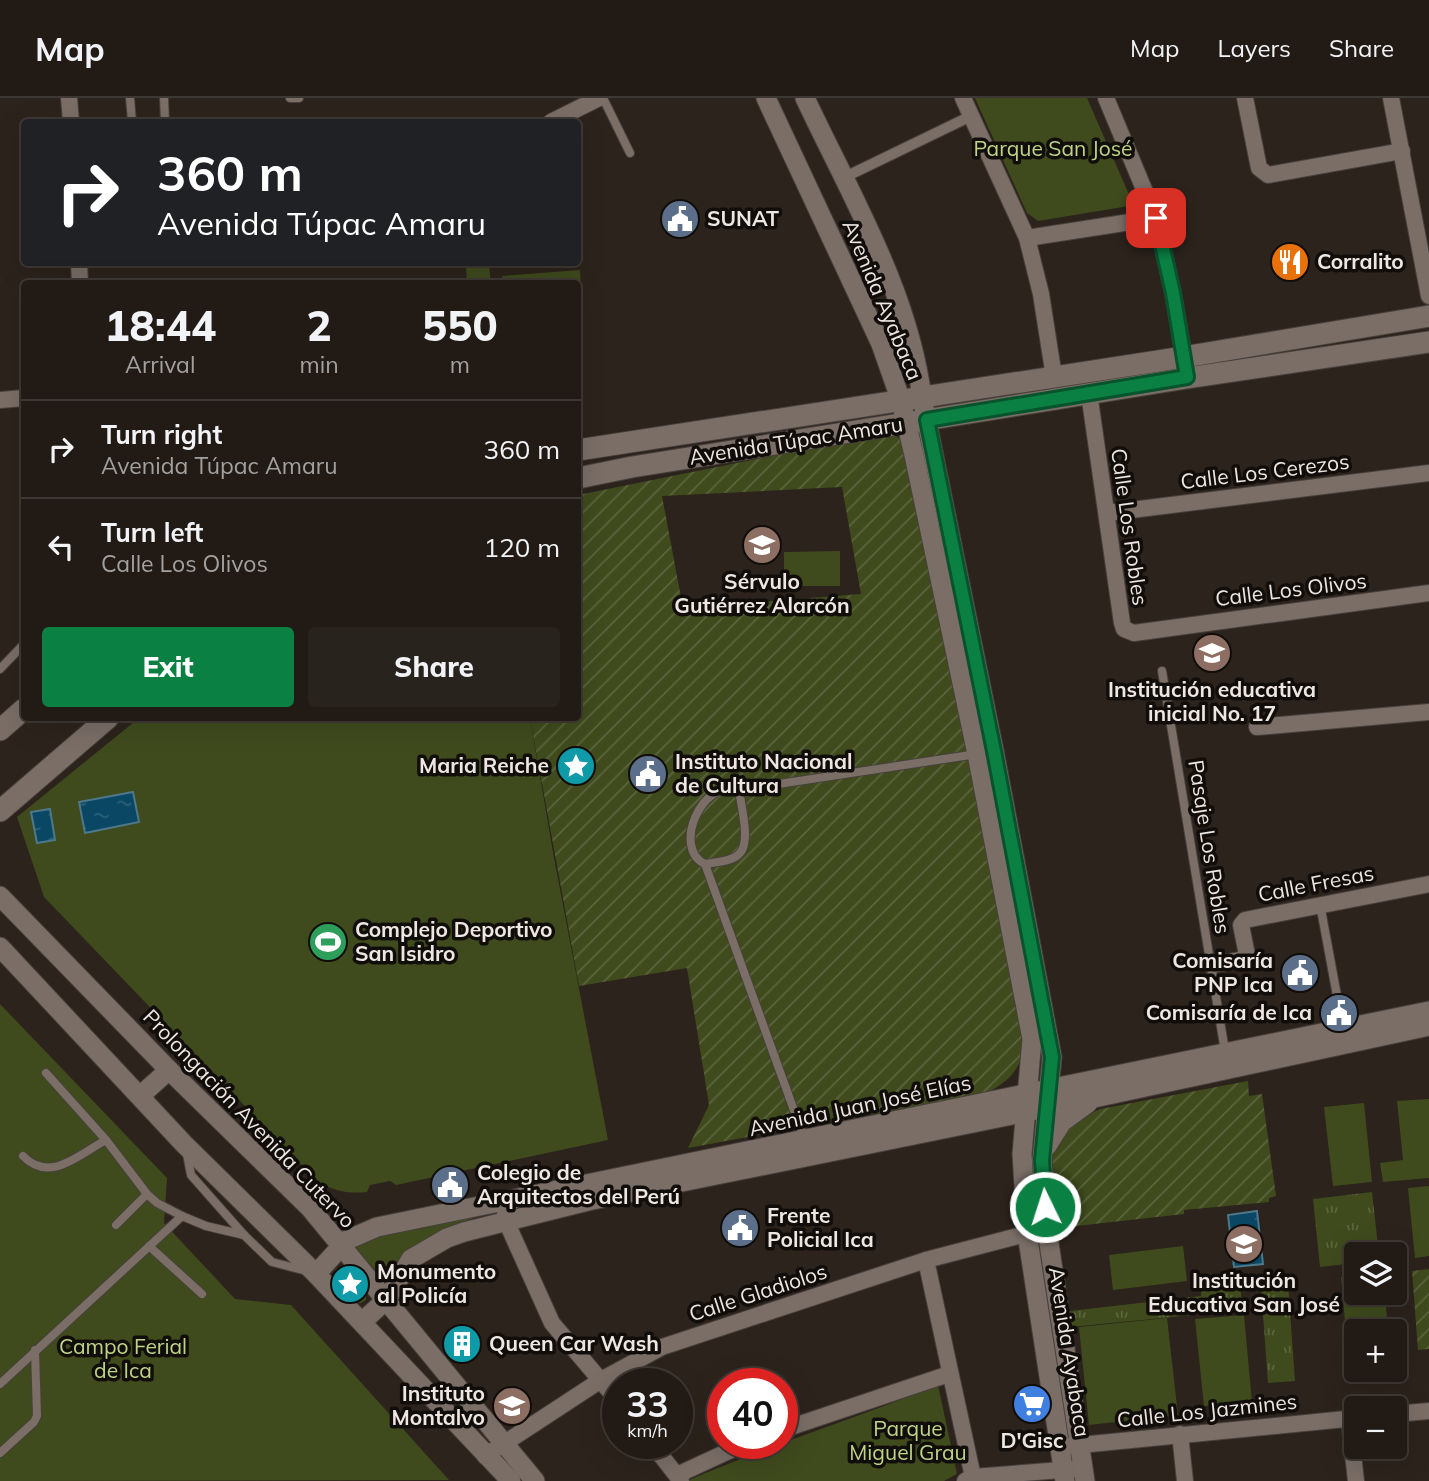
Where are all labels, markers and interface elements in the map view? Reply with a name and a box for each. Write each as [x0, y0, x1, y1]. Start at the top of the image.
text: Map [35, 28, 105, 69]
text: Map [1130, 33, 1179, 63]
text: Layers [1217, 33, 1291, 63]
text: Share [1329, 33, 1394, 63]
park label: Parque San José [973, 135, 1133, 161]
text: 360 m [157, 142, 303, 203]
icon: right [42, 147, 133, 238]
pin [1126, 188, 1186, 248]
public building icon: SUNAT [659, 198, 701, 240]
icon: arrive [1137, 199, 1175, 237]
text: Avenida Túpac Amaru [157, 203, 486, 243]
place label: SUNAT [707, 205, 779, 231]
street label: Avenida Ayabaca [837, 215, 928, 384]
restaurant icon: Corralito [1269, 241, 1311, 283]
place label: Corralito [1317, 248, 1404, 274]
text: 18:44 [104, 299, 216, 352]
text: 2 [306, 299, 332, 352]
text: 550 [422, 299, 498, 352]
text: Arrival [125, 350, 195, 379]
text: min [299, 350, 339, 379]
text: m [450, 350, 470, 379]
street label: Avenida Túpac Amaru [687, 410, 904, 470]
text: Turn right [101, 418, 222, 451]
icon: right [42, 430, 80, 468]
text: 360 m [484, 433, 560, 466]
street label: Calle Los Robles [1106, 447, 1154, 607]
street label: Calle Los Cerezos [1179, 448, 1351, 494]
text: Avenida Túpac Amaru [101, 451, 337, 480]
text: Turn left [101, 516, 203, 549]
school or university icon: Sérvulo Gutiérrez Alarcón [741, 524, 783, 566]
icon: left [42, 528, 80, 566]
text: 120 m [484, 531, 560, 564]
text: Calle Los Olivos [101, 549, 268, 578]
street label: Calle Los Olivos [1214, 567, 1368, 611]
place label: Sérvulo Gutiérrez Alarcón [674, 568, 850, 618]
button: Exit [42, 627, 294, 707]
button: Share [308, 627, 560, 707]
school or university icon: Institución educativa inicial No. 17 [1191, 632, 1233, 674]
place label: Institución educativa inicial No. 17 [1108, 676, 1316, 726]
place icon: Maria Reiche [555, 745, 597, 787]
place label: Instituto Nacional de Cultura [675, 748, 853, 798]
place label: Maria Reiche [419, 752, 549, 778]
public building icon: Instituto Nacional de Cultura [627, 753, 669, 795]
street label: Pasaje Los Robles [1183, 758, 1237, 936]
street label: Calle Fresas [1256, 859, 1376, 907]
place label: Complejo Deportivo San Isidro [355, 916, 553, 966]
sports icon: Complejo Deportivo San Isidro [307, 921, 349, 963]
place label: Comisaría PNP Ica [1172, 947, 1273, 997]
public building icon: Comisaría PNP Ica [1279, 952, 1321, 994]
public building icon: Comisaría de Ica [1318, 992, 1360, 1034]
place label: Comisaría de Ica [1146, 999, 1312, 1025]
street label: Prolongación Avenida Cutervo [138, 1003, 361, 1233]
street label: Avenida Juan José Elías [746, 1069, 973, 1141]
place label: Colegio de Arquitectos del Perú [477, 1159, 680, 1209]
public building icon: Colegio de Arquitectos del Perú [429, 1164, 471, 1206]
position arrow [1008, 1170, 1082, 1244]
place label: Frente Policial Ica [767, 1202, 874, 1252]
public building icon: Frente Policial Ica [719, 1207, 761, 1249]
school or university icon: Institución Educativa San José [1223, 1223, 1265, 1265]
map controls [1344, 1242, 1407, 1459]
button: layers [1344, 1242, 1407, 1305]
place label: Monumento al Policía [377, 1258, 496, 1308]
street label: Calle Gladiolos [685, 1258, 830, 1327]
place icon: Monumento al Policía [329, 1263, 371, 1305]
street label: Avenida Ayabaca [1044, 1265, 1096, 1439]
place label: Institución Educativa San José [1148, 1267, 1340, 1317]
button: + [1344, 1319, 1407, 1382]
building icon: Queen Car Wash [441, 1323, 483, 1365]
place label: Queen Car Wash [489, 1330, 659, 1356]
park label: Campo Ferial de Ica [59, 1333, 187, 1383]
speed limit sign: 40 [707, 1368, 798, 1459]
place label: Instituto Montalvo [392, 1380, 485, 1430]
text: 33 [626, 1382, 669, 1426]
supermarket icon: D'Gisc [1011, 1383, 1053, 1425]
school or university icon: Instituto Montalvo [491, 1385, 533, 1427]
street label: Calle Los Jazmines [1116, 1388, 1298, 1432]
button: − [1344, 1396, 1407, 1459]
park label: Parque Miguel Grau [849, 1415, 967, 1465]
text: km/h [627, 1419, 668, 1442]
place label: D'Gisc [1000, 1427, 1064, 1453]

